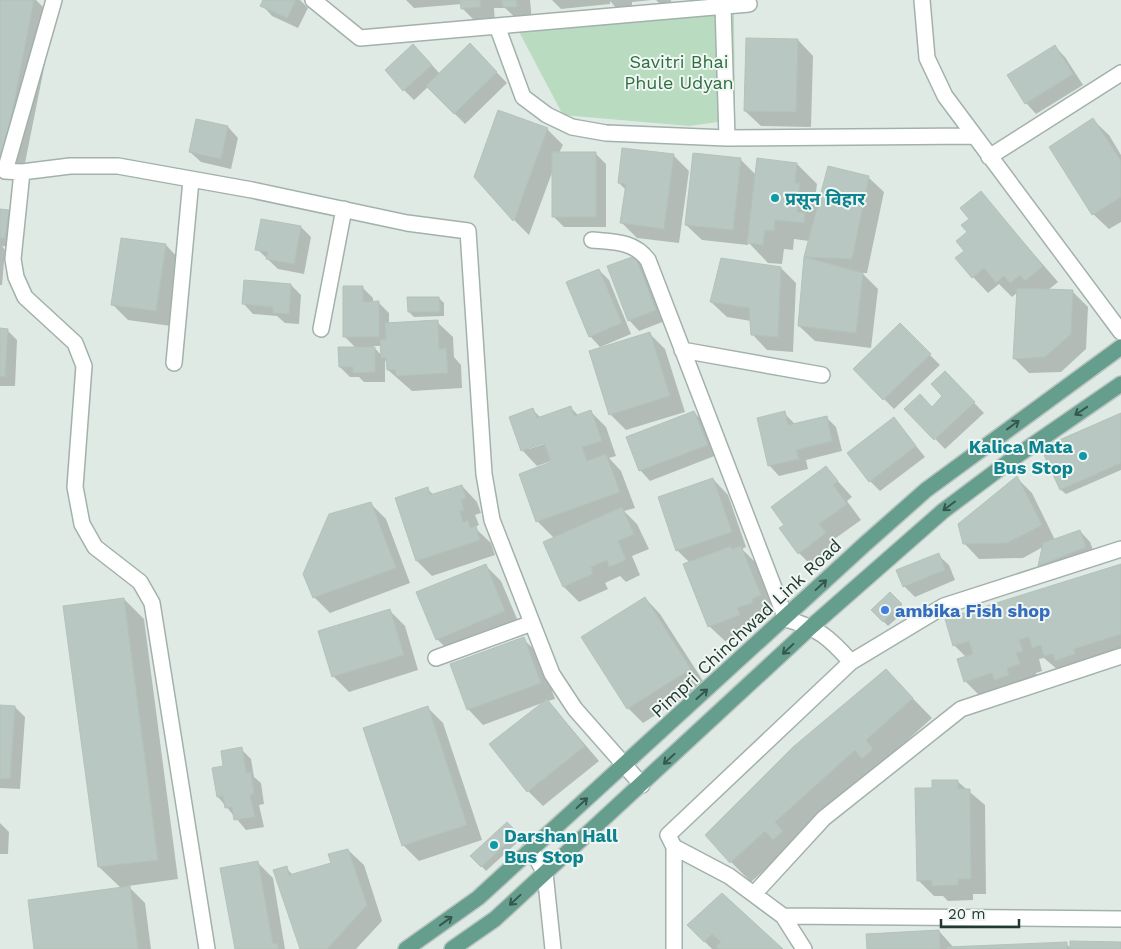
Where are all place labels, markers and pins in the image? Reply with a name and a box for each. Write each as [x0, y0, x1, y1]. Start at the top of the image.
place label: प्रसून विहार [785, 188, 866, 211]
marker: प्रसून विहार [769, 192, 781, 204]
place label: Kalica Mata Bus Stop [969, 436, 1074, 478]
marker: Kalica Mata Bus Stop [1077, 450, 1089, 462]
place label: ambika Fish shop [895, 600, 1050, 621]
marker: ambika Fish shop [879, 604, 891, 616]
place label: Darshan Hall Bus Stop [504, 825, 618, 867]
marker: Darshan Hall Bus Stop [488, 839, 500, 851]

